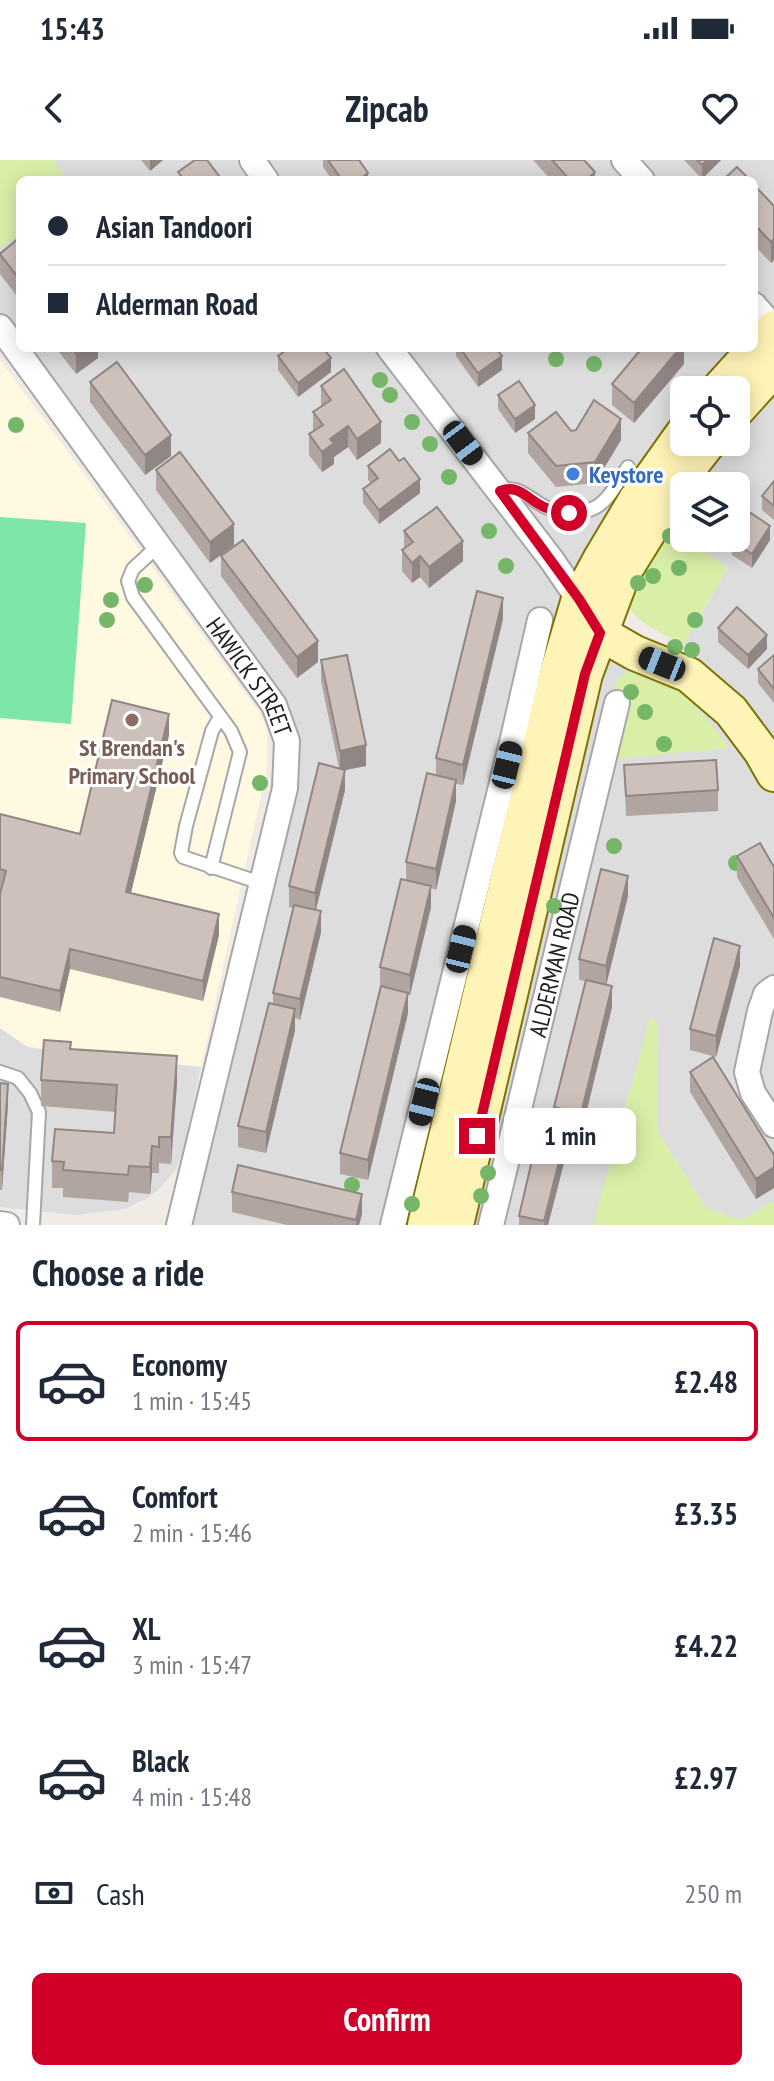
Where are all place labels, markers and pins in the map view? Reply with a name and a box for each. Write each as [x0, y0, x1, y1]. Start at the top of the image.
place label: Keystore [589, 459, 664, 490]
marker: Keystore [564, 465, 582, 483]
marker: St Brendan's Primary School [123, 711, 141, 729]
place label: St Brendan's Primary School [69, 732, 196, 791]

